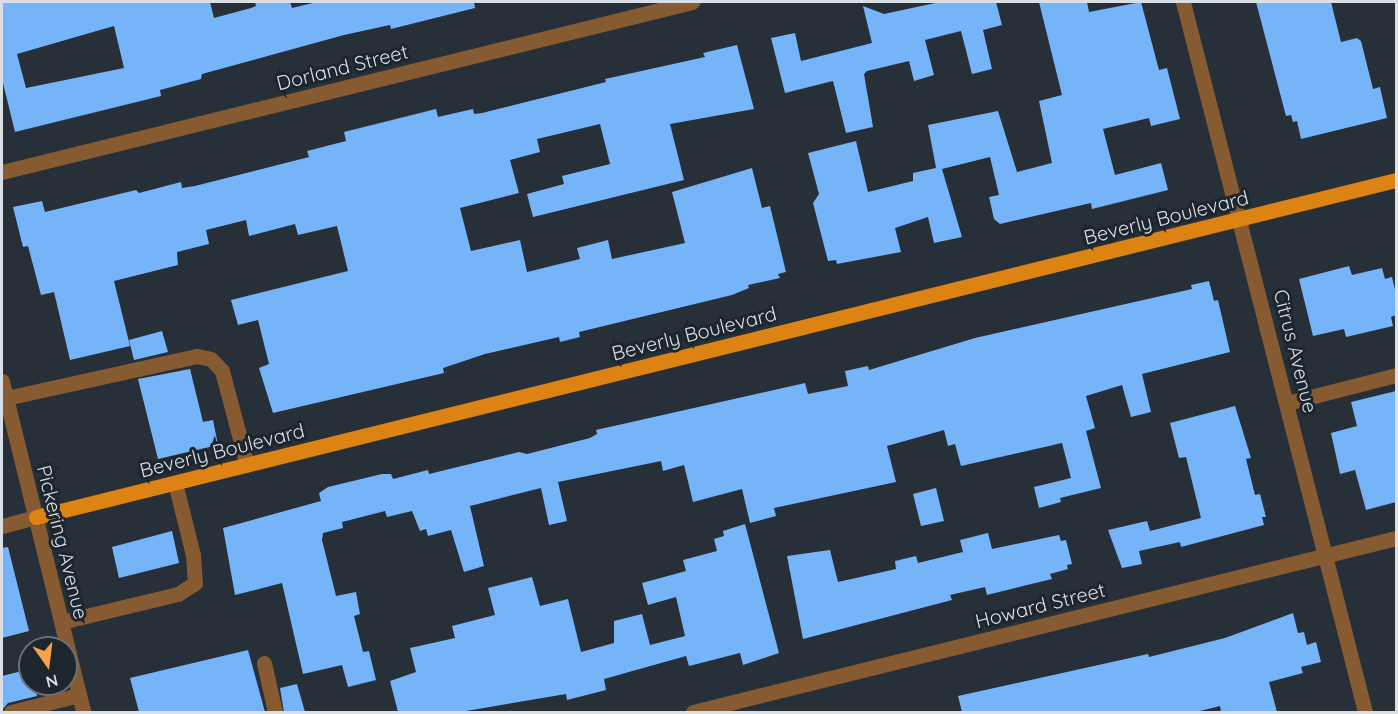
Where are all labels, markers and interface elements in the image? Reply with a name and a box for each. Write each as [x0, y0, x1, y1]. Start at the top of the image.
street label: Dorland Street [274, 39, 410, 95]
street label: Beverly Boulevard [1081, 185, 1251, 249]
street label: Citrus Avenue [1269, 287, 1323, 415]
street label: Beverly Boulevard [609, 301, 779, 365]
street label: Beverly Boulevard [137, 418, 307, 482]
street label: Pickering Avenue [32, 462, 94, 622]
street label: Howard Street [972, 577, 1108, 633]
north arrow [18, 636, 78, 696]
text: N [44, 670, 60, 693]

